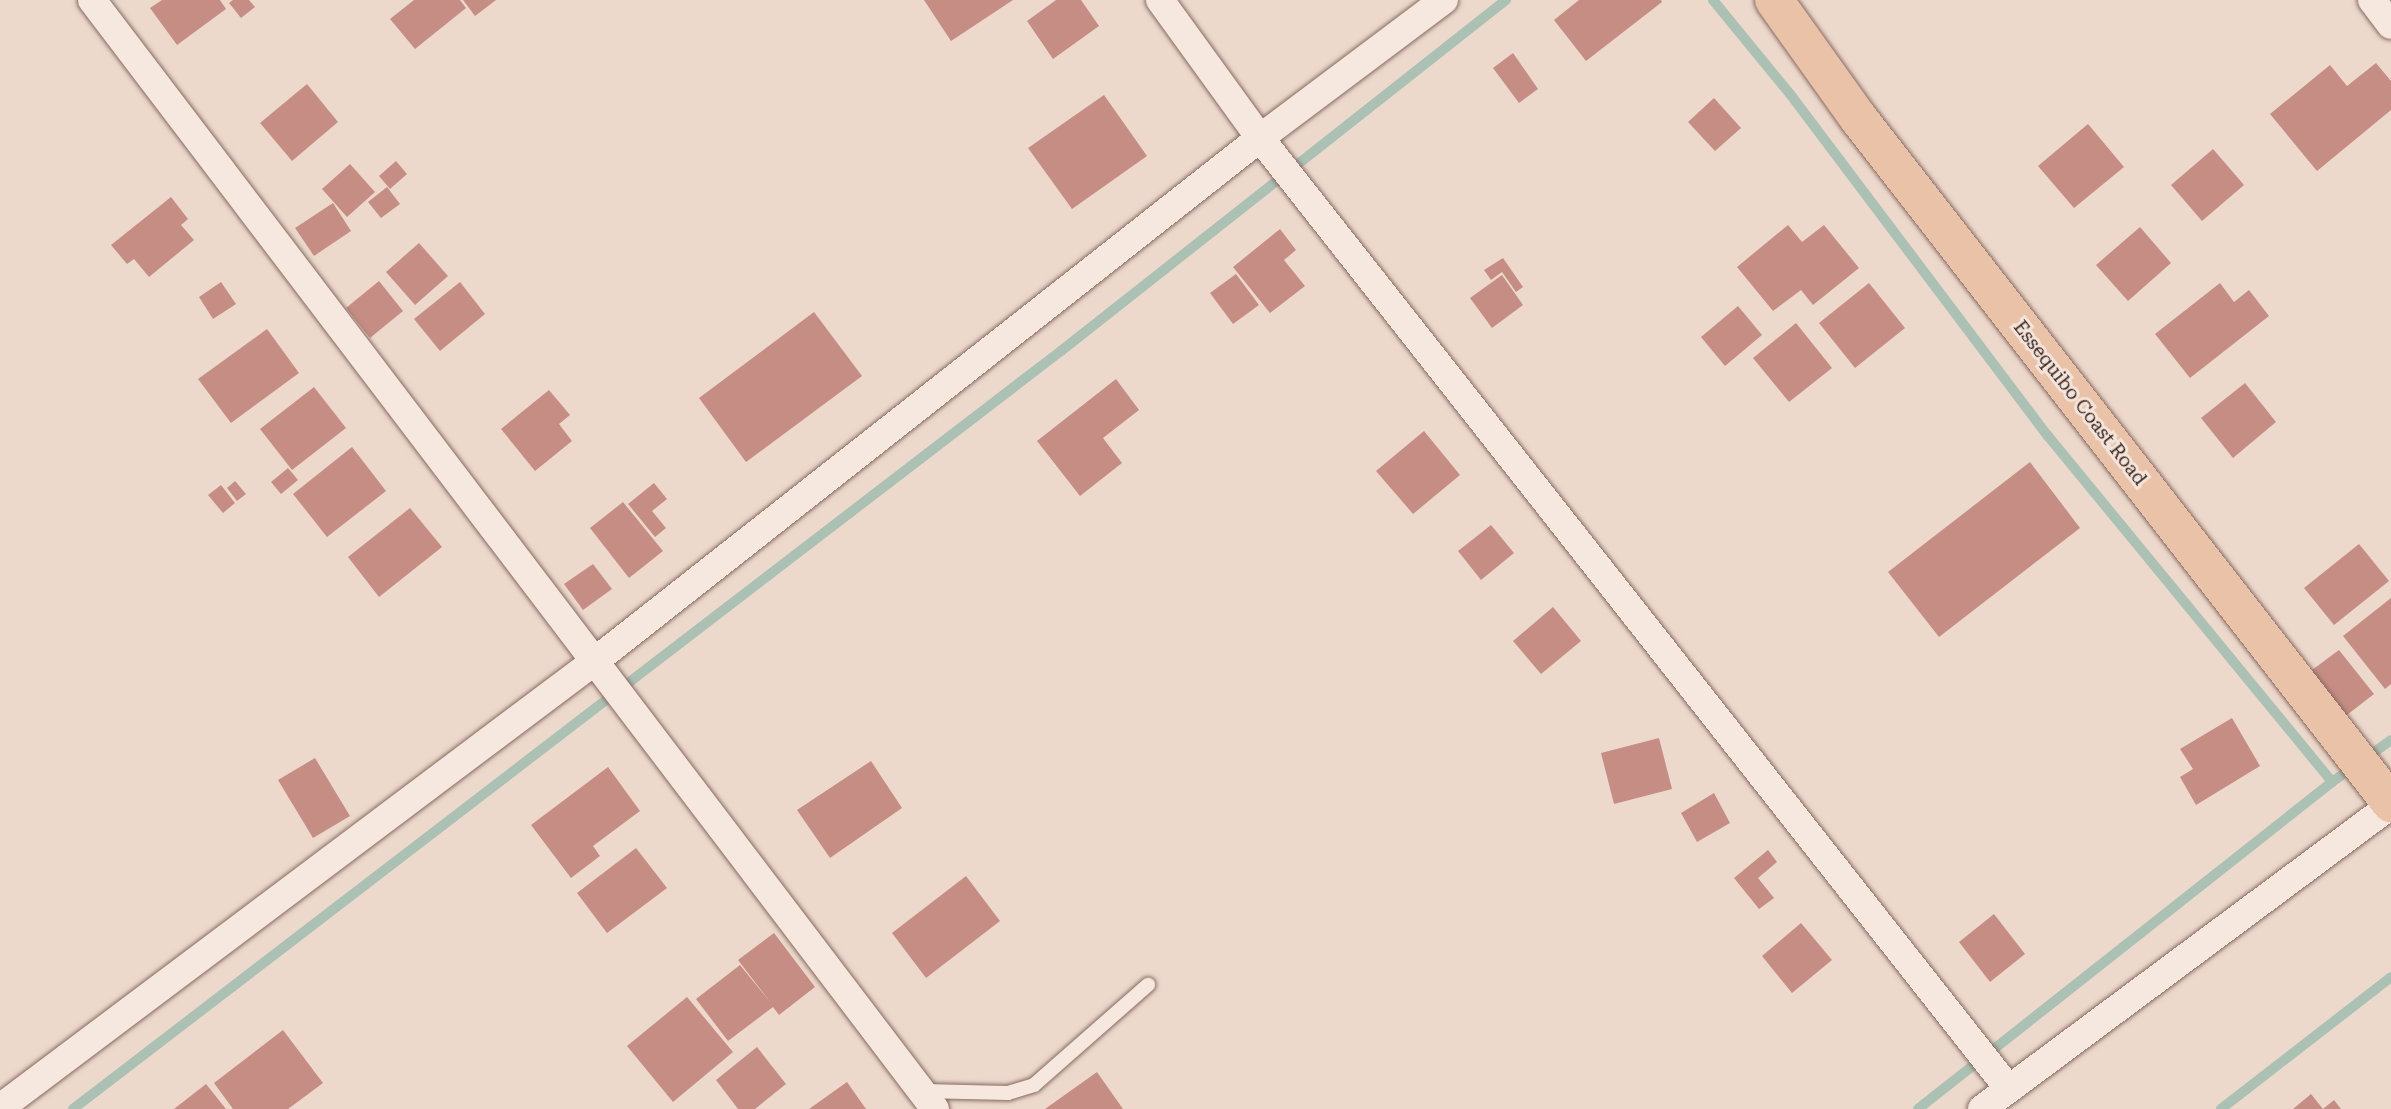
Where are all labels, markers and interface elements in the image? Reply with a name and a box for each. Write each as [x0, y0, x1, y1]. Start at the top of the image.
street label: Essequibo Coast Road [2009, 316, 2151, 490]

